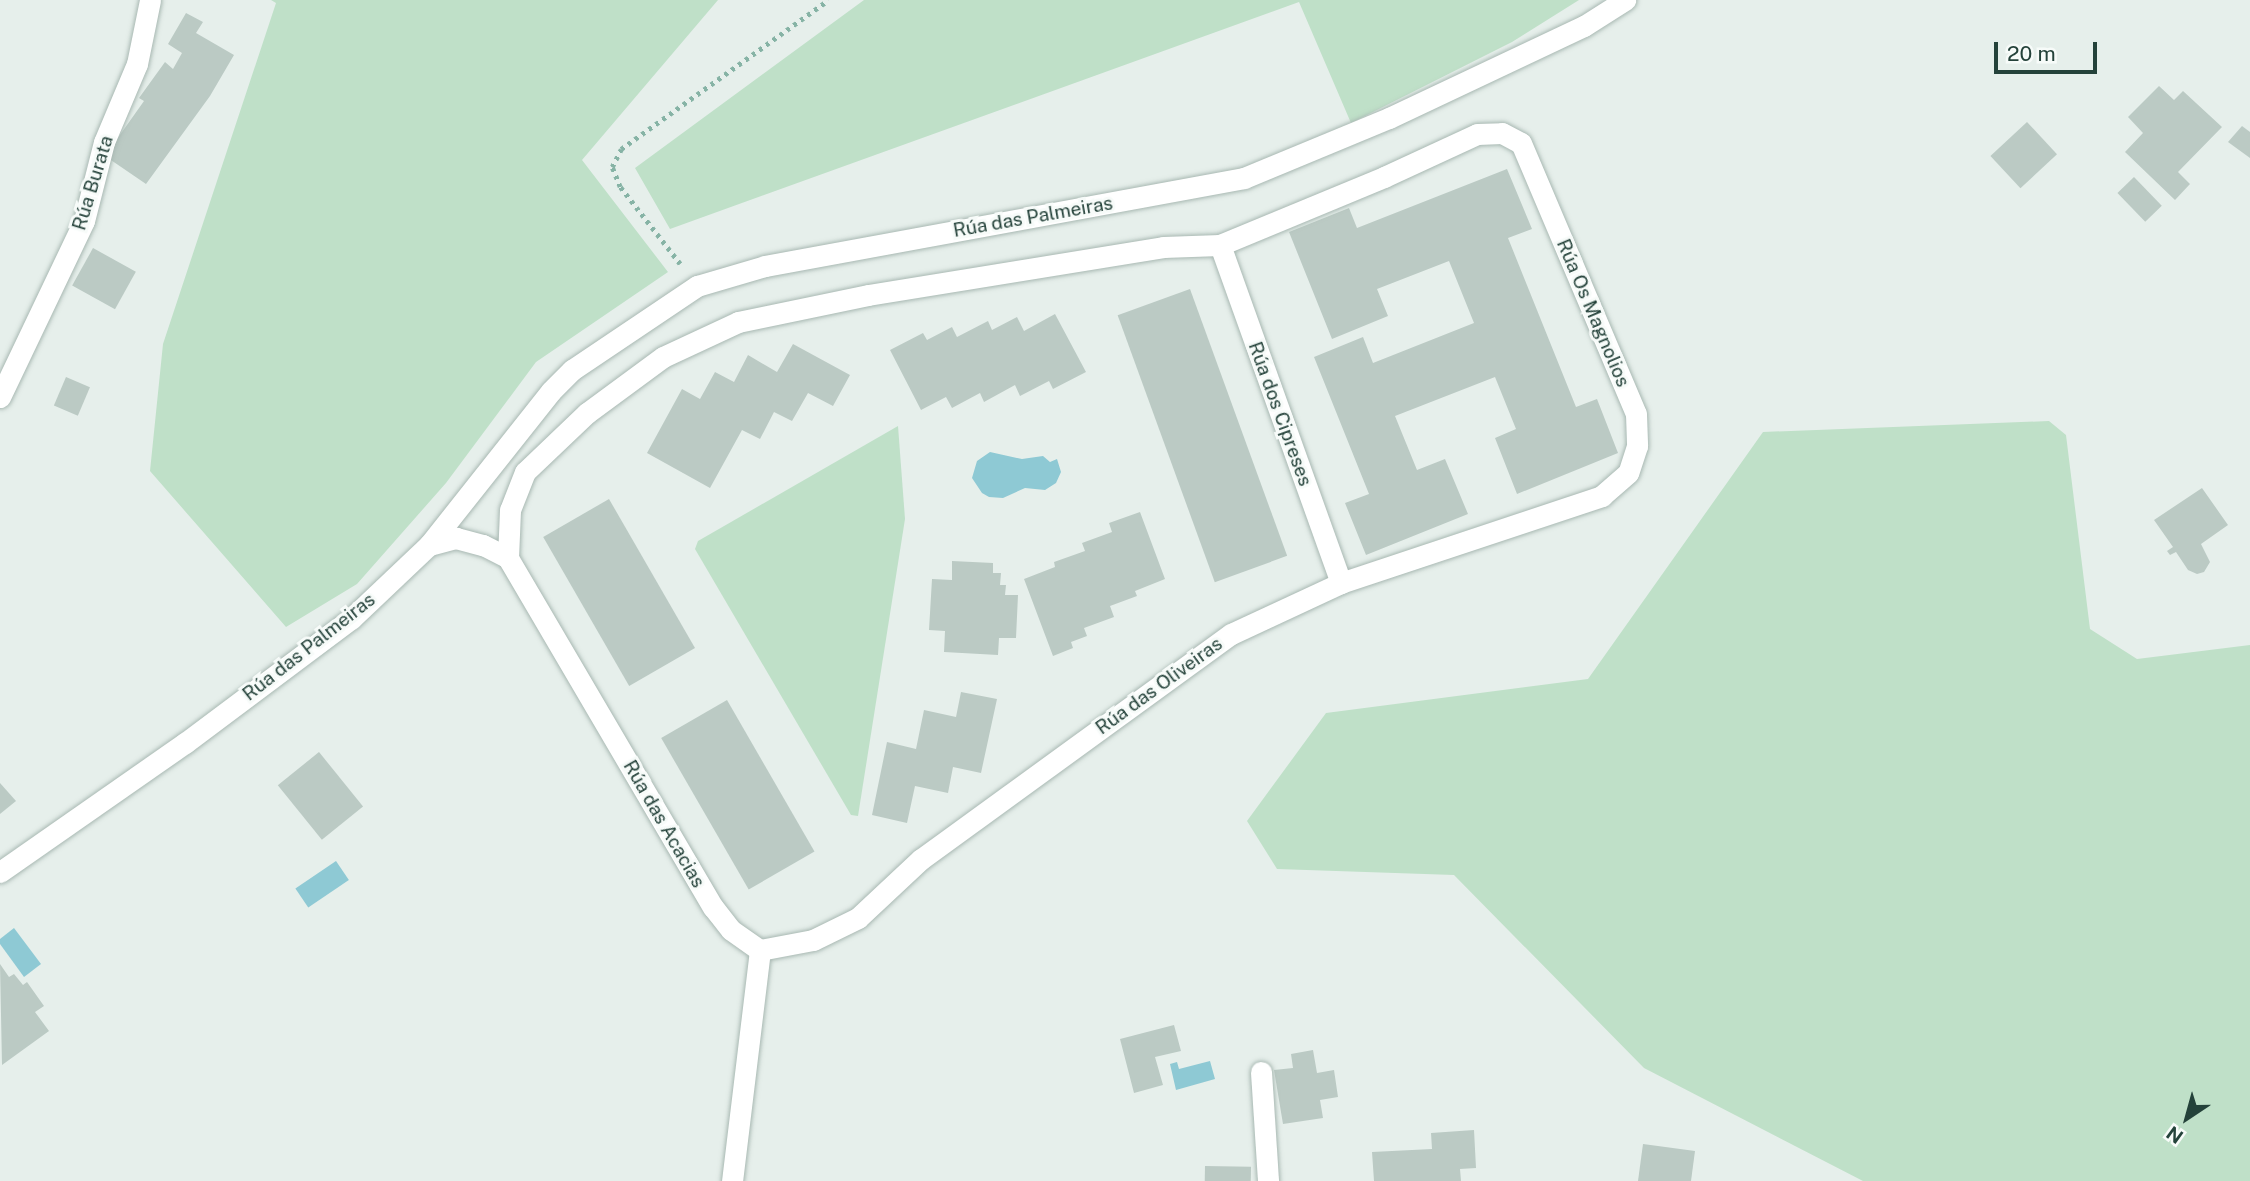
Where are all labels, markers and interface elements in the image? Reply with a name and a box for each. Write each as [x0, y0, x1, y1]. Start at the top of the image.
scale bar [1998, 28, 2101, 72]
text: 20 m [2007, 41, 2056, 66]
street label: Rúa Burata [68, 133, 118, 233]
street label: Rúa das Palmeiras [951, 192, 1115, 242]
street label: Rúa Os Magnolios [1552, 236, 1634, 390]
street label: Rúa dos Cipreses [1243, 339, 1317, 489]
street label: Rúa das Palmeiras [238, 588, 380, 706]
street label: Rúa das Oliveiras [1091, 632, 1227, 740]
street label: Rúa das Acacias [618, 756, 710, 892]
north arrow [2152, 1083, 2222, 1153]
text: N [2162, 1122, 2187, 1148]

